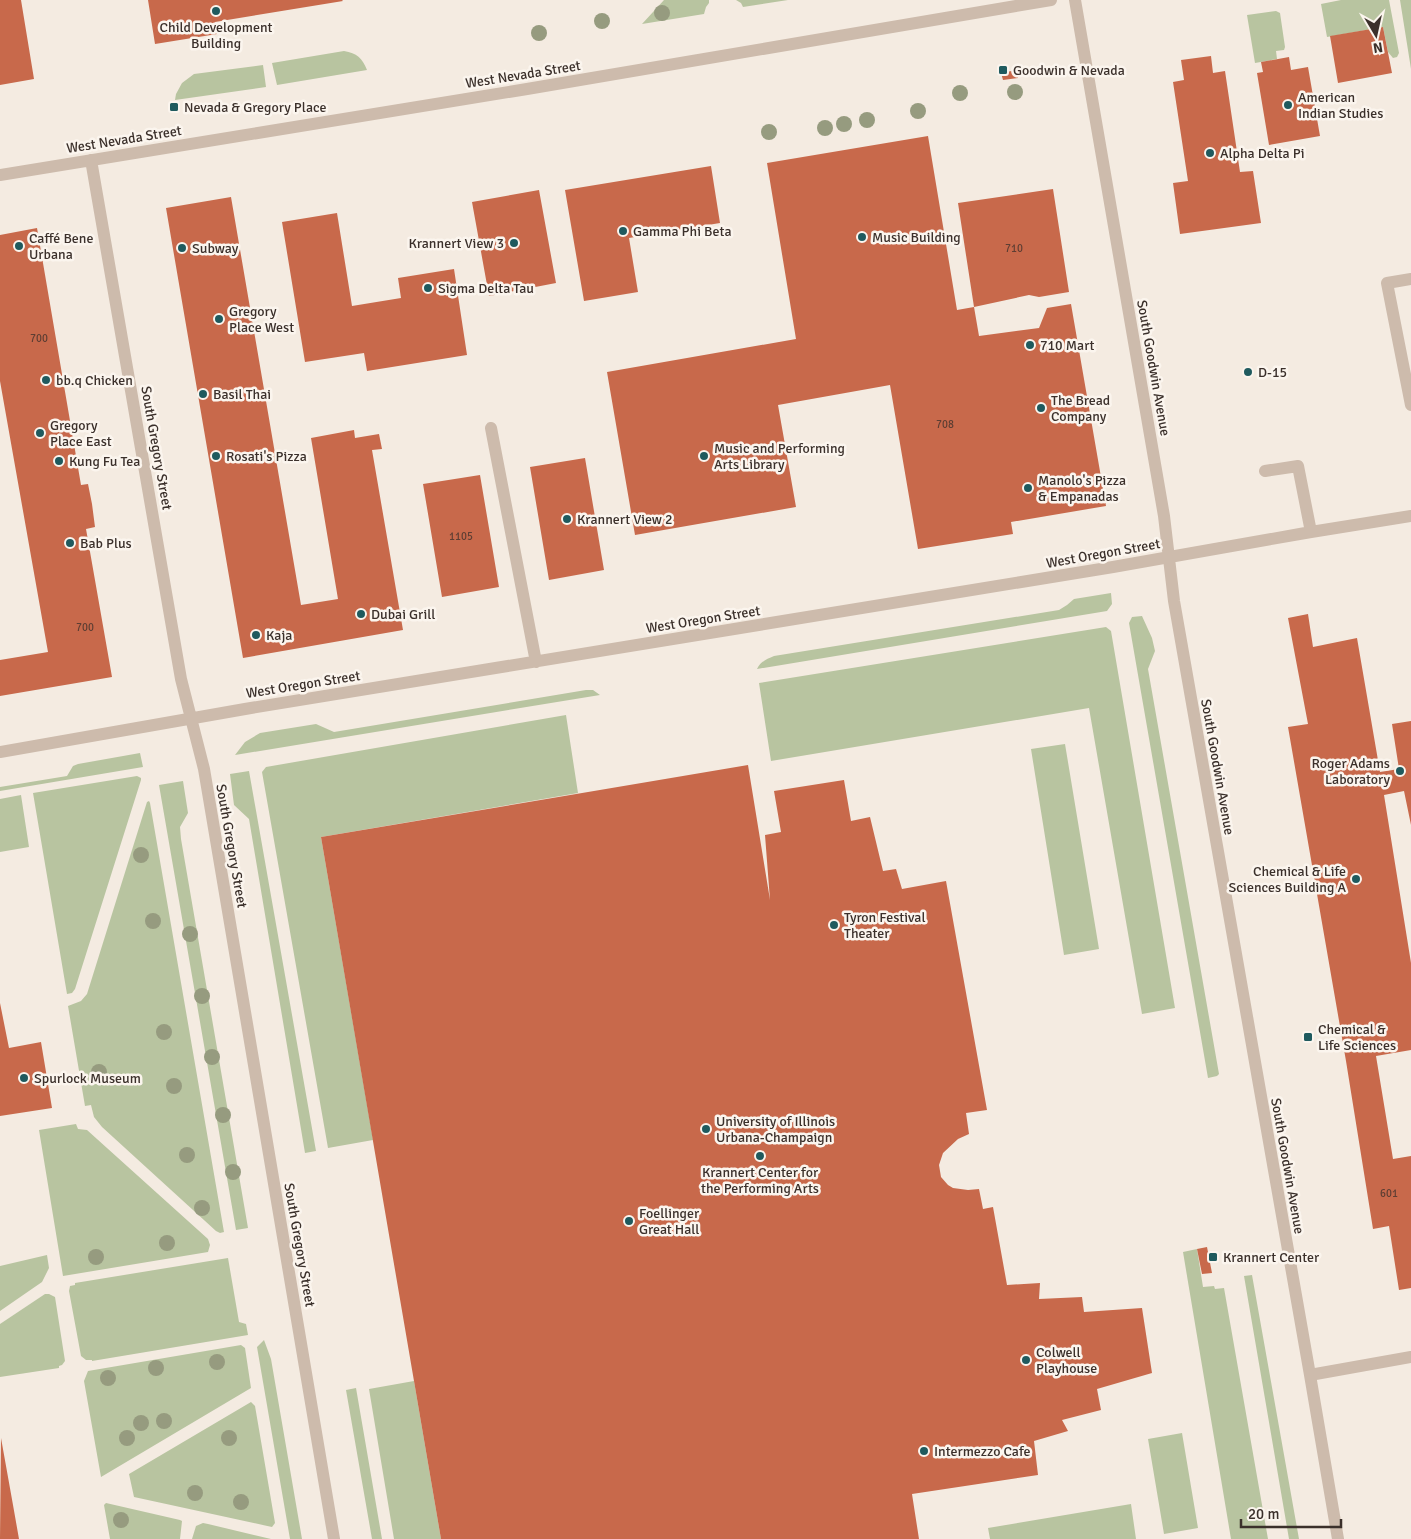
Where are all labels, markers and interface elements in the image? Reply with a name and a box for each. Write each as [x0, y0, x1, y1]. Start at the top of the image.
marker: Child Development Building [210, 5, 222, 17]
north arrow [1351, 10, 1401, 60]
place label: Child Development Building [160, 19, 273, 52]
text: N [1372, 38, 1384, 57]
street label: West Nevada Street [464, 57, 582, 92]
place label: Goodwin & Nevada [1013, 62, 1125, 79]
marker: Goodwin & Nevada [997, 64, 1009, 76]
place label: American Indian Studies [1298, 89, 1383, 122]
place label: Nevada & Gregory Place [184, 99, 327, 116]
marker: American Indian Studies [1282, 99, 1294, 111]
marker: Nevada & Gregory Place [168, 101, 180, 113]
street label: West Nevada Street [65, 122, 183, 157]
place label: Alpha Delta Pi [1220, 145, 1305, 162]
marker: Alpha Delta Pi [1204, 147, 1216, 159]
place label: Gamma Phi Beta [633, 223, 732, 240]
marker: Gamma Phi Beta [617, 225, 629, 237]
place label: Music Building [872, 229, 961, 246]
place label: Caffé Bene Urbana [29, 230, 94, 263]
marker: Music Building [856, 231, 868, 243]
place label: Krannert View 3 [408, 235, 504, 252]
marker: Krannert View 3 [508, 237, 520, 249]
marker: Caffé Bene Urbana [13, 240, 25, 252]
place label: Subway [192, 240, 239, 257]
marker: Subway [176, 242, 188, 254]
house number: 710 [1005, 242, 1023, 255]
place label: Sigma Delta Tau [438, 280, 534, 297]
marker: Sigma Delta Tau [422, 282, 434, 294]
street label: South Goodwin Avenue [1133, 299, 1174, 437]
place label: Gregory Place West [229, 303, 294, 336]
marker: Gregory Place West [213, 313, 225, 325]
house number: 700 [30, 332, 48, 345]
place label: 710 Mart [1040, 337, 1095, 354]
marker: 710 Mart [1024, 339, 1036, 351]
place label: D-15 [1258, 364, 1287, 381]
marker: D-15 [1242, 366, 1254, 378]
place label: bb.q Chicken [56, 372, 133, 389]
marker: bb.q Chicken [40, 374, 52, 386]
street label: South Gregory Street [137, 385, 176, 511]
place label: Basil Thai [213, 386, 271, 403]
marker: Basil Thai [197, 388, 209, 400]
place label: The Bread Company [1051, 392, 1110, 425]
marker: The Bread Company [1035, 402, 1047, 414]
place label: Gregory Place East [50, 417, 112, 450]
house number: 708 [936, 418, 954, 431]
marker: Gregory Place East [34, 427, 46, 439]
place label: Music and Performing Arts Library [714, 440, 845, 473]
place label: Rosati's Pizza [226, 448, 307, 465]
marker: Rosati's Pizza [210, 450, 222, 462]
marker: Music and Performing Arts Library [698, 450, 710, 462]
place label: Kung Fu Tea [69, 453, 140, 470]
marker: Kung Fu Tea [53, 455, 65, 467]
place label: Manolo's Pizza & Empanadas [1038, 472, 1126, 505]
marker: Manolo's Pizza & Empanadas [1022, 482, 1034, 494]
place label: Krannert View 2 [577, 511, 673, 528]
marker: Krannert View 2 [561, 513, 573, 525]
house number: 1105 [449, 530, 473, 543]
place label: Bab Plus [80, 535, 132, 552]
street label: West Oregon Street [1045, 535, 1161, 572]
marker: Bab Plus [64, 537, 76, 549]
street label: West Oregon Street [645, 602, 762, 637]
place label: Dubai Grill [371, 606, 435, 623]
marker: Dubai Grill [355, 608, 367, 620]
house number: 700 [76, 621, 94, 634]
place label: Kaja [266, 627, 292, 644]
marker: Kaja [250, 629, 262, 641]
street label: West Oregon Street [245, 667, 362, 702]
street label: South Goodwin Avenue [1197, 698, 1238, 836]
place label: Roger Adams Laboratory [1312, 755, 1390, 788]
marker: Roger Adams Laboratory [1394, 765, 1406, 777]
street label: South Gregory Street [212, 783, 251, 909]
place label: Chemical & Life Sciences Building A [1229, 863, 1346, 896]
marker: Chemical & Life Sciences Building A [1350, 873, 1362, 885]
place label: Tyron Festival Theater [844, 909, 926, 942]
marker: Tyron Festival Theater [828, 919, 840, 931]
place label: Chemical & Life Sciences [1318, 1021, 1396, 1054]
marker: Chemical & Life Sciences [1302, 1031, 1314, 1043]
place label: Spurlock Museum [34, 1070, 141, 1087]
marker: Spurlock Museum [18, 1072, 30, 1084]
street label: South Goodwin Avenue [1267, 1097, 1308, 1235]
place label: University of Illinois Urbana-Champaign [716, 1113, 835, 1146]
marker: University of Illinois Urbana-Champaign [700, 1123, 712, 1135]
marker: Krannert Center for the Performing Arts [754, 1150, 766, 1162]
place label: Krannert Center for the Performing Arts [701, 1164, 819, 1197]
street label: South Gregory Street [280, 1182, 319, 1308]
house number: 601 [1380, 1187, 1398, 1200]
place label: Foellinger Great Hall [639, 1205, 700, 1238]
marker: Foellinger Great Hall [623, 1215, 635, 1227]
place label: Krannert Center [1223, 1249, 1320, 1266]
marker: Krannert Center [1207, 1251, 1219, 1263]
place label: Colwell Playhouse [1036, 1344, 1097, 1377]
marker: Colwell Playhouse [1020, 1354, 1032, 1366]
place label: Intermezzo Cafe [934, 1443, 1031, 1460]
marker: Intermezzo Cafe [918, 1445, 930, 1457]
scale bar [1241, 1496, 1341, 1528]
text: 20 m [1248, 1505, 1279, 1523]

